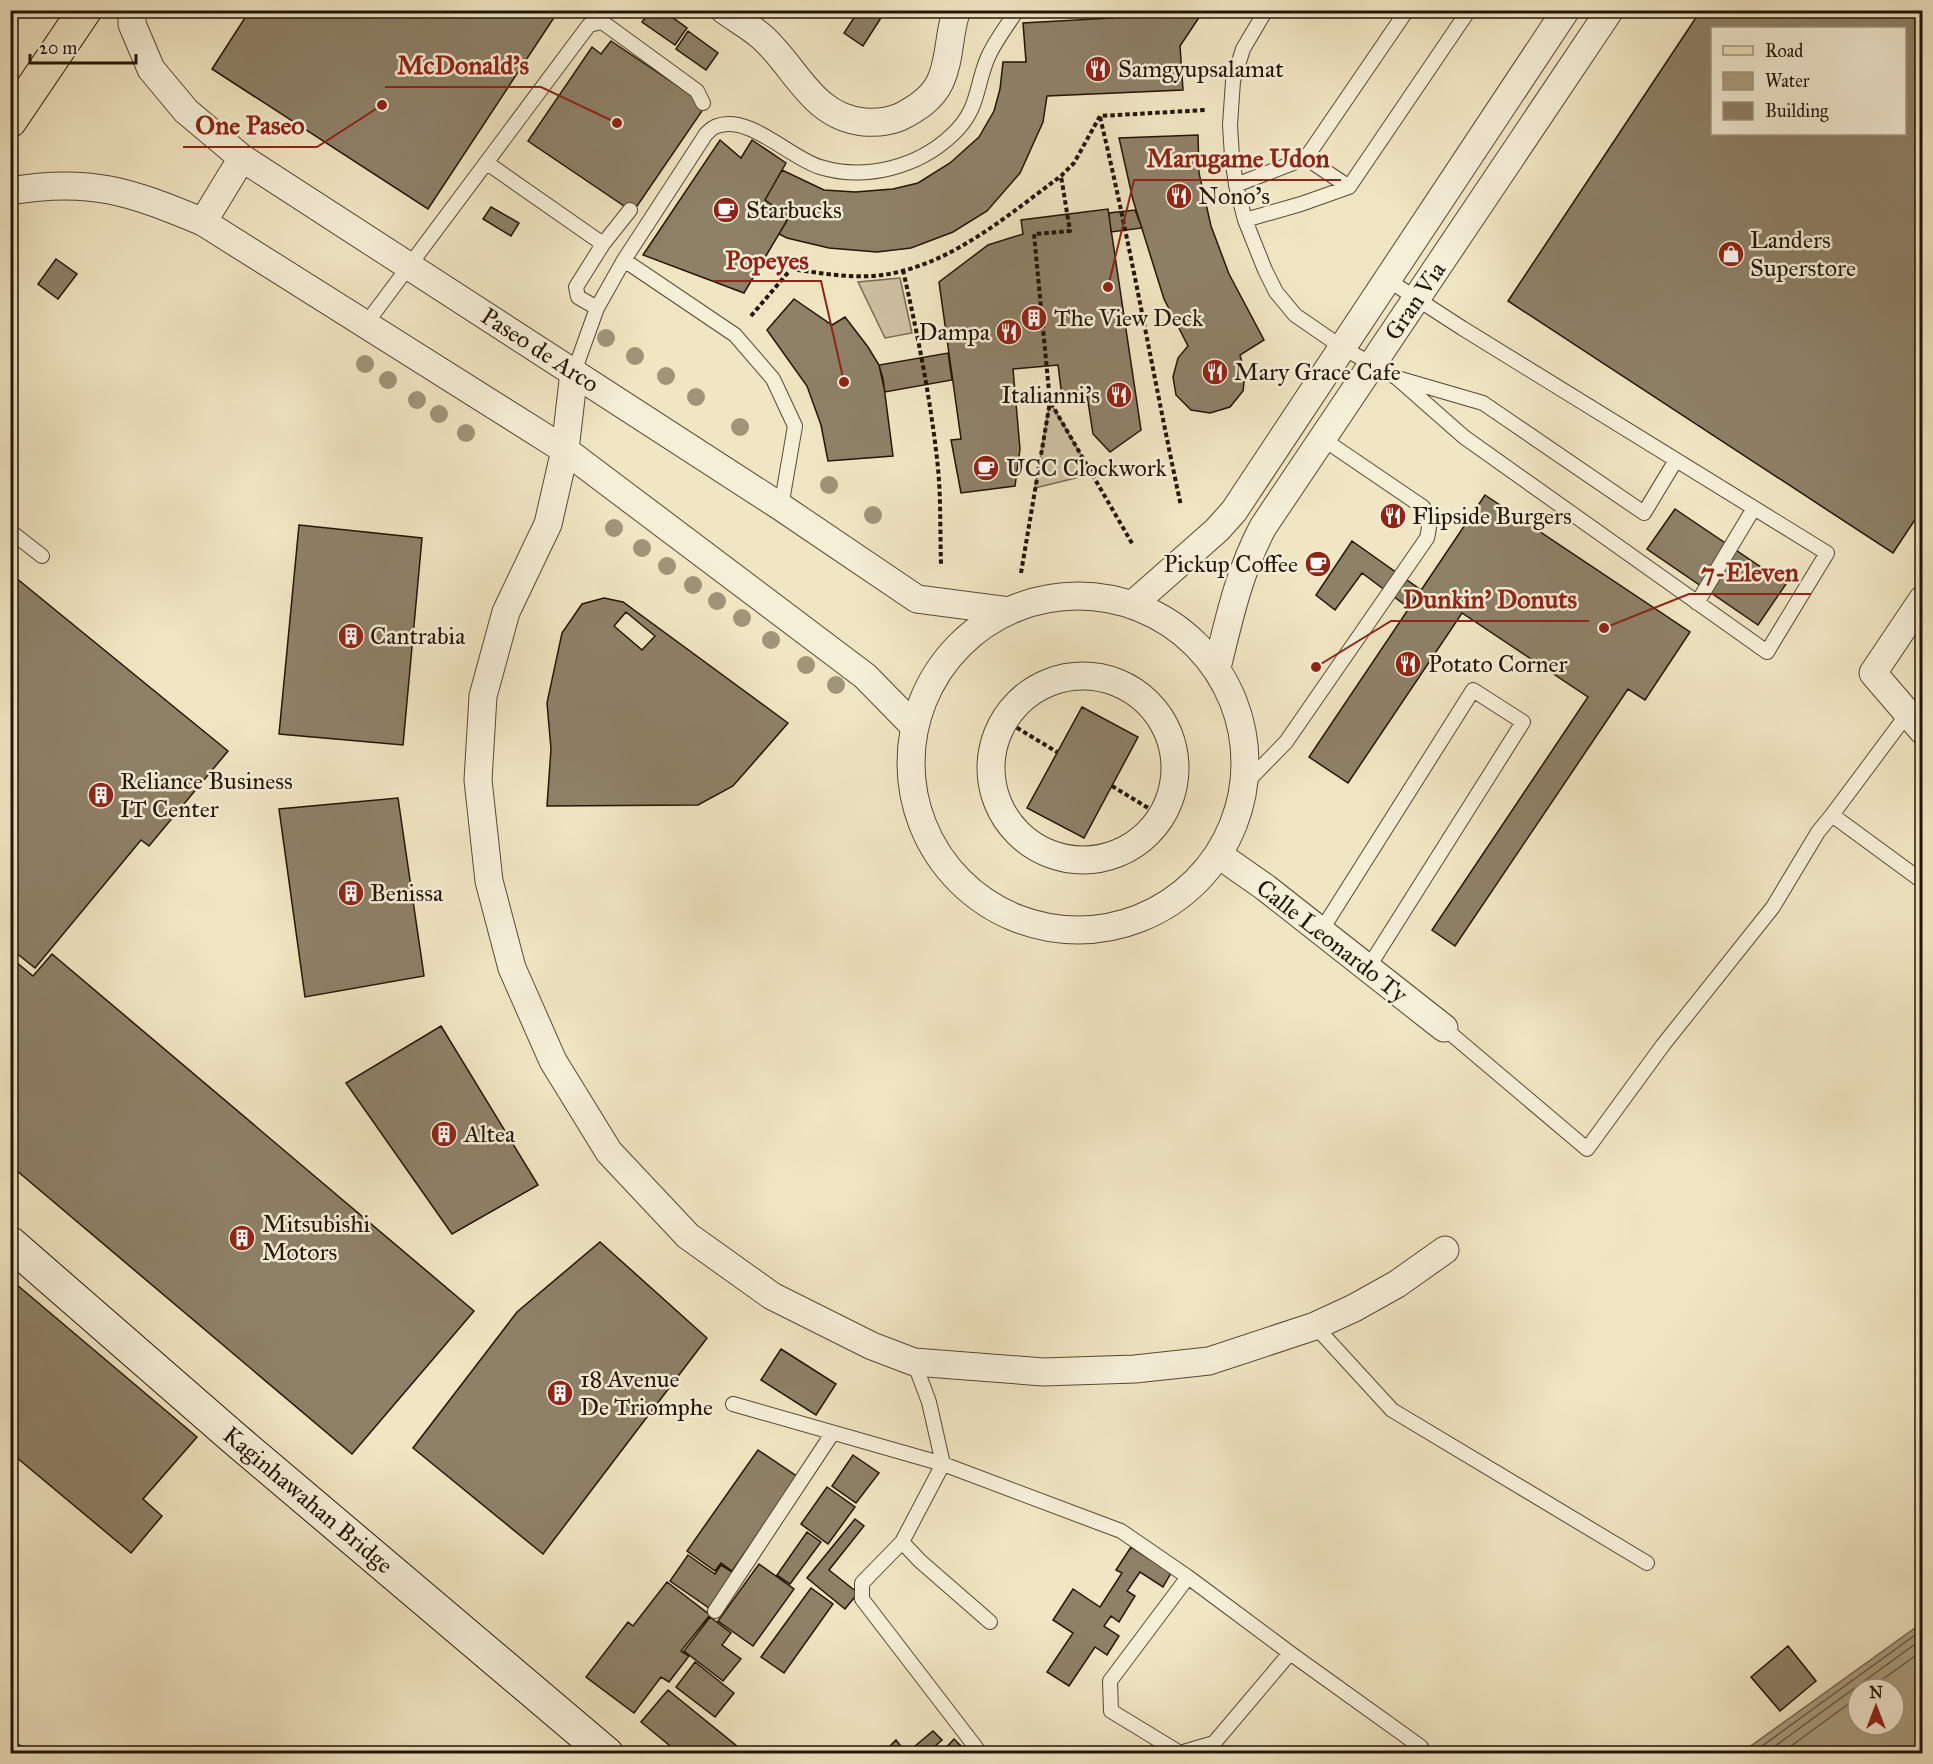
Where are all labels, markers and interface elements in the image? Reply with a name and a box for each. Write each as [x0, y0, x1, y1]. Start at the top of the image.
scale bar [30, 27, 136, 65]
legend [1711, 27, 1906, 135]
text: 20 m [39, 37, 77, 59]
text: Road [1765, 40, 1803, 62]
callout: McDonald's [385, 43, 541, 87]
text: McDonald's [397, 49, 530, 81]
restaurant icon: Samgyupsalamat [1083, 54, 1113, 84]
place label: Samgyupsalamat [1118, 54, 1284, 84]
text: Water [1765, 70, 1810, 92]
text: Building [1765, 100, 1829, 123]
callout: One Paseo [183, 103, 317, 147]
text: One Paseo [195, 109, 305, 141]
callout: Marugame Udon [1134, 136, 1341, 180]
text: Marugame Udon [1146, 142, 1330, 175]
restaurant icon: Nono's [1164, 181, 1194, 211]
place label: Nono's [1198, 181, 1270, 211]
cafe icon: Starbucks [711, 195, 741, 225]
place label: Starbucks [746, 195, 842, 225]
place label: Landers Superstore [1750, 225, 1856, 283]
callout: Popeyes [713, 237, 821, 281]
shop icon: Landers Superstore [1716, 239, 1746, 269]
text: Popeyes [725, 244, 809, 276]
street label: Gran Via [1378, 255, 1453, 346]
street label: Paseo de Arco [476, 301, 604, 399]
building icon: The View Deck [1019, 303, 1049, 333]
place label: The View Deck [1054, 303, 1204, 333]
place label: Dampa [919, 317, 991, 347]
restaurant icon: Dampa [994, 317, 1024, 347]
restaurant icon: Mary Grace Cafe [1200, 357, 1230, 387]
place label: Mary Grace Cafe [1234, 357, 1401, 387]
place label: Italianni's [1001, 380, 1100, 410]
restaurant icon: Italianni's [1104, 380, 1134, 410]
cafe icon: UCC Clockwork [971, 453, 1001, 483]
place label: UCC Clockwork [1006, 453, 1167, 483]
restaurant icon: Flipside Burgers [1378, 501, 1408, 531]
place label: Flipside Burgers [1412, 501, 1572, 531]
place label: Pickup Coffee [1164, 549, 1298, 579]
cafe icon: Pickup Coffee [1303, 549, 1333, 579]
callout: 7-Eleven [1689, 550, 1811, 594]
text: 7-Eleven [1701, 556, 1799, 588]
callout: Dunkin' Donuts [1391, 577, 1589, 621]
text: Dunkin' Donuts [1403, 583, 1578, 615]
building icon: Cantrabia [336, 621, 366, 651]
place label: Cantrabia [370, 621, 466, 651]
restaurant icon: Potato Corner [1393, 649, 1423, 679]
place label: Potato Corner [1428, 649, 1568, 679]
place label: Reliance Business IT Center [120, 766, 293, 824]
building icon: Reliance Business IT Center [86, 780, 116, 810]
street label: Calle Leonardo Ty [1250, 873, 1414, 1010]
building icon: Benissa [336, 878, 366, 908]
place label: Benissa [370, 878, 444, 908]
building icon: Altea [429, 1119, 459, 1149]
place label: Altea [463, 1119, 516, 1149]
place label: Mitsubishi Motors [262, 1209, 371, 1267]
building icon: Mitsubishi Motors [227, 1223, 257, 1253]
place label: 18 Avenue De Triomphe [580, 1364, 713, 1422]
building icon: 18 Avenue De Triomphe [545, 1378, 575, 1408]
street label: Kaginhawahan Bridge [217, 1420, 399, 1580]
north arrow [1846, 1677, 1906, 1737]
text: N [1869, 1683, 1883, 1702]

